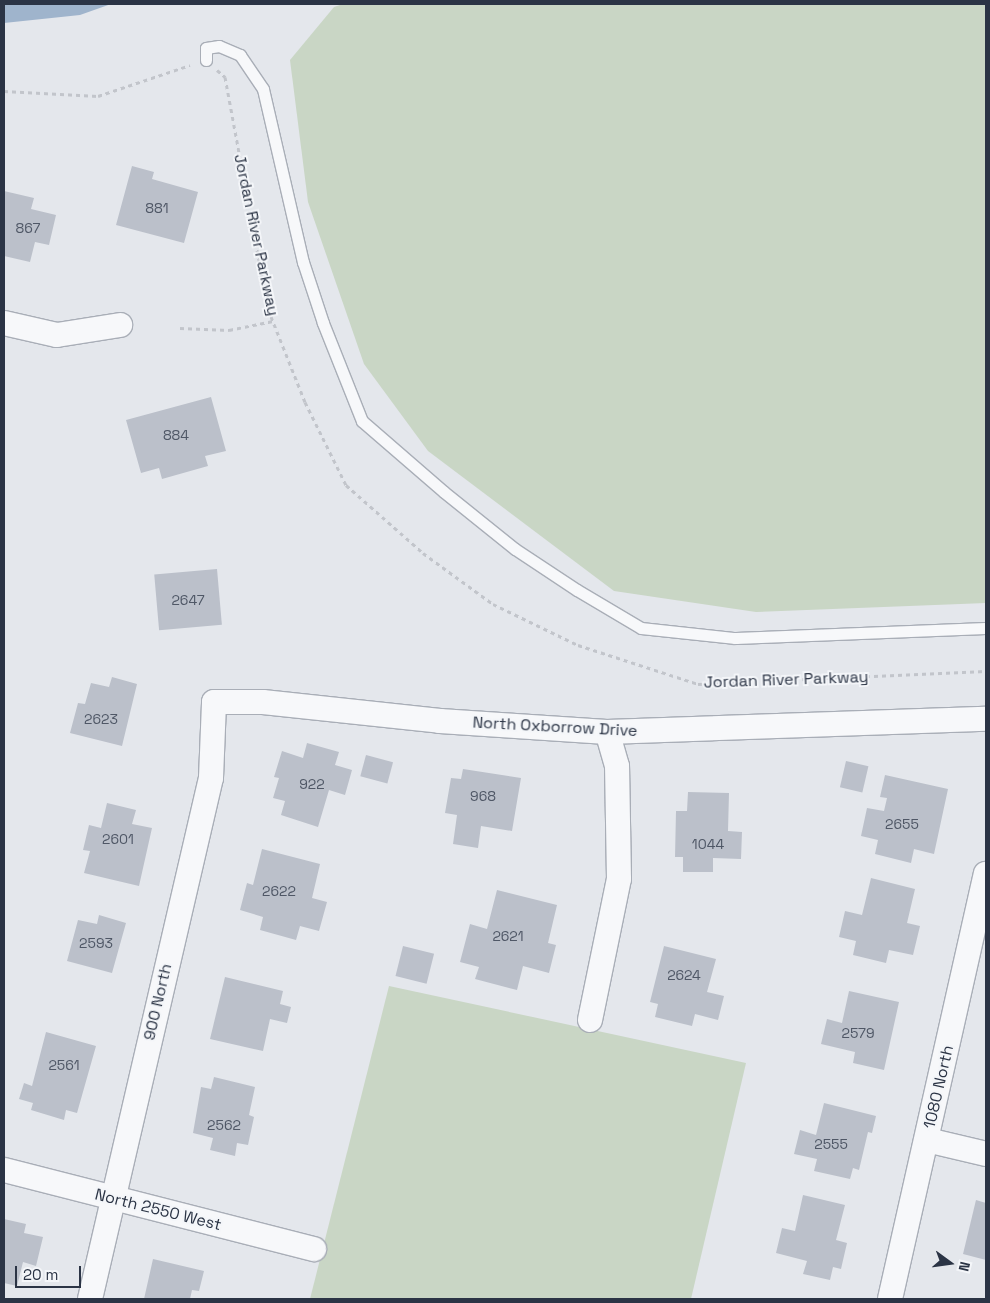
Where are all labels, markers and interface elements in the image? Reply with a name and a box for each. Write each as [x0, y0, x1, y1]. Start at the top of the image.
street label: Jordan River Parkway [229, 152, 283, 318]
house number: 881 [145, 200, 169, 216]
house number: 867 [16, 220, 40, 236]
house number: 884 [163, 427, 189, 443]
house number: 2647 [171, 592, 205, 608]
street label: Jordan River Parkway [703, 668, 869, 692]
house number: 2623 [84, 711, 118, 727]
street label: North Oxborrow Drive [472, 713, 638, 741]
house number: 922 [299, 776, 325, 792]
house number: 968 [470, 788, 496, 804]
house number: 2655 [885, 816, 919, 832]
house number: 2601 [102, 831, 134, 847]
house number: 1044 [692, 836, 724, 852]
house number: 2622 [262, 883, 296, 899]
house number: 2621 [492, 928, 524, 944]
house number: 2593 [79, 935, 113, 951]
street label: 900 North [140, 962, 176, 1042]
house number: 2624 [667, 967, 701, 983]
house number: 2579 [841, 1025, 875, 1041]
street label: 1080 North [920, 1043, 958, 1131]
house number: 2561 [48, 1057, 80, 1073]
house number: 2562 [207, 1117, 241, 1133]
house number: 2555 [814, 1136, 848, 1152]
street label: North 2550 West [93, 1185, 223, 1235]
north arrow [925, 1238, 975, 1288]
scale bar [18, 1256, 84, 1288]
text: N [955, 1260, 974, 1273]
text: 20 m [23, 1265, 58, 1284]

